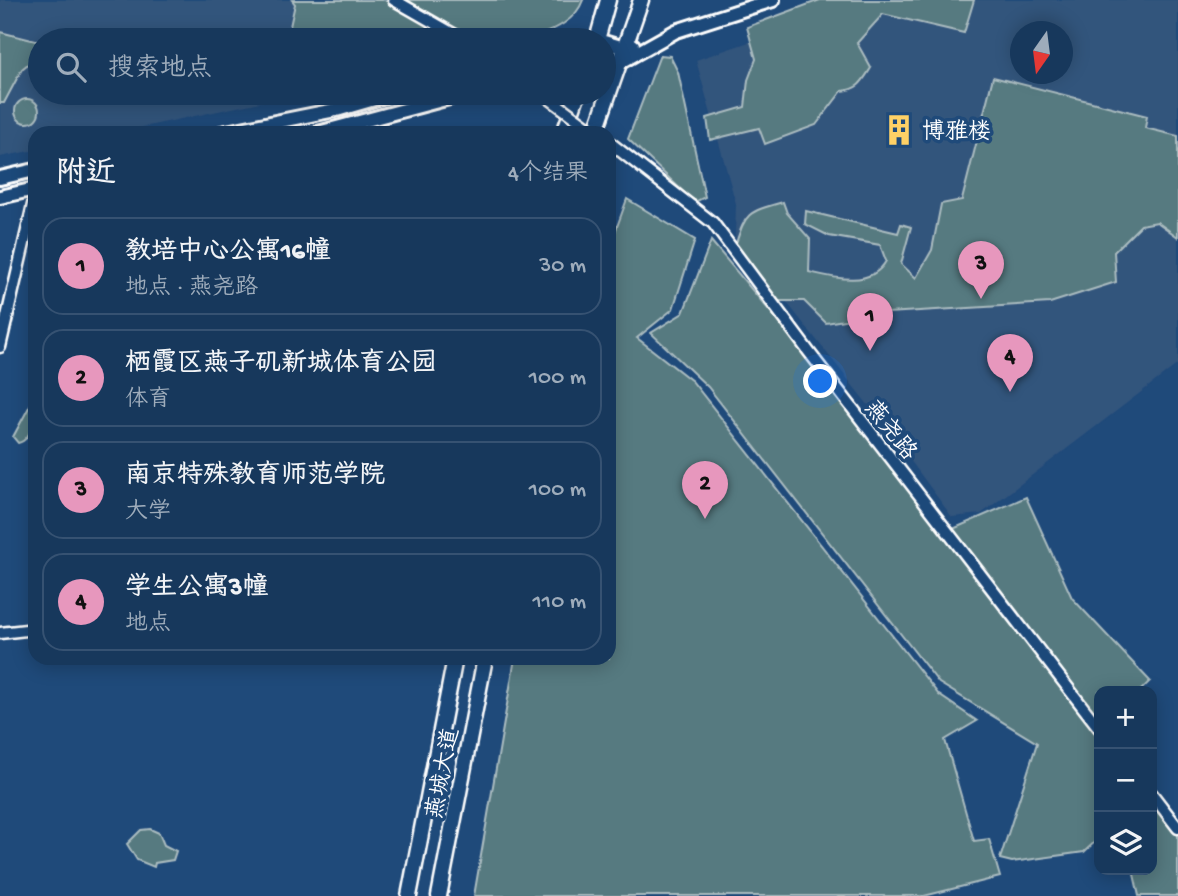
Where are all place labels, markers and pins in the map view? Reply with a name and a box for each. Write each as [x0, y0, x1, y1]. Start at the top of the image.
building icon: 博雅楼 [882, 113, 916, 147]
place label: 博雅楼 [922, 119, 991, 147]
pin: 3 [958, 241, 1004, 299]
pin: 1 [847, 293, 893, 351]
pin: 4 [987, 334, 1033, 392]
pin: 2 [682, 461, 728, 519]

